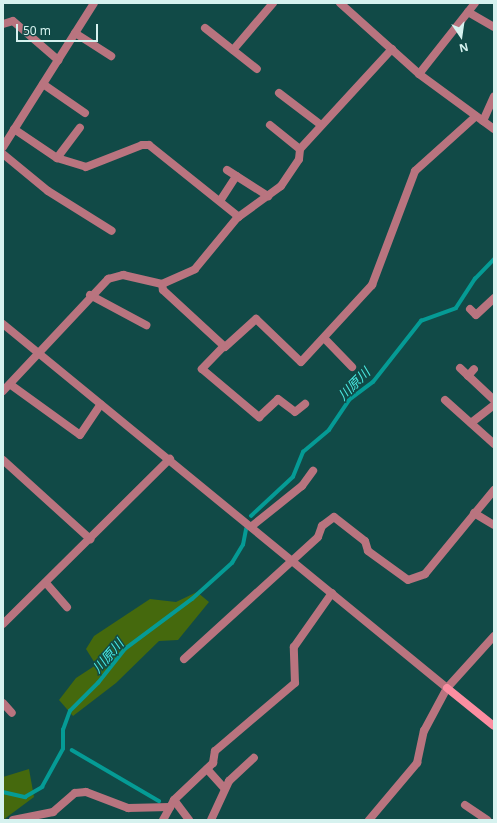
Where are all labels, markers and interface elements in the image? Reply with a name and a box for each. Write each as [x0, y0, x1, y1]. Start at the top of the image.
scale bar [18, 16, 100, 42]
north arrow [441, 16, 481, 56]
text: 50 m [23, 22, 51, 39]
text: N [458, 40, 470, 56]
water label: 川原川 [335, 365, 373, 403]
water label: 川原川 [89, 636, 127, 676]

